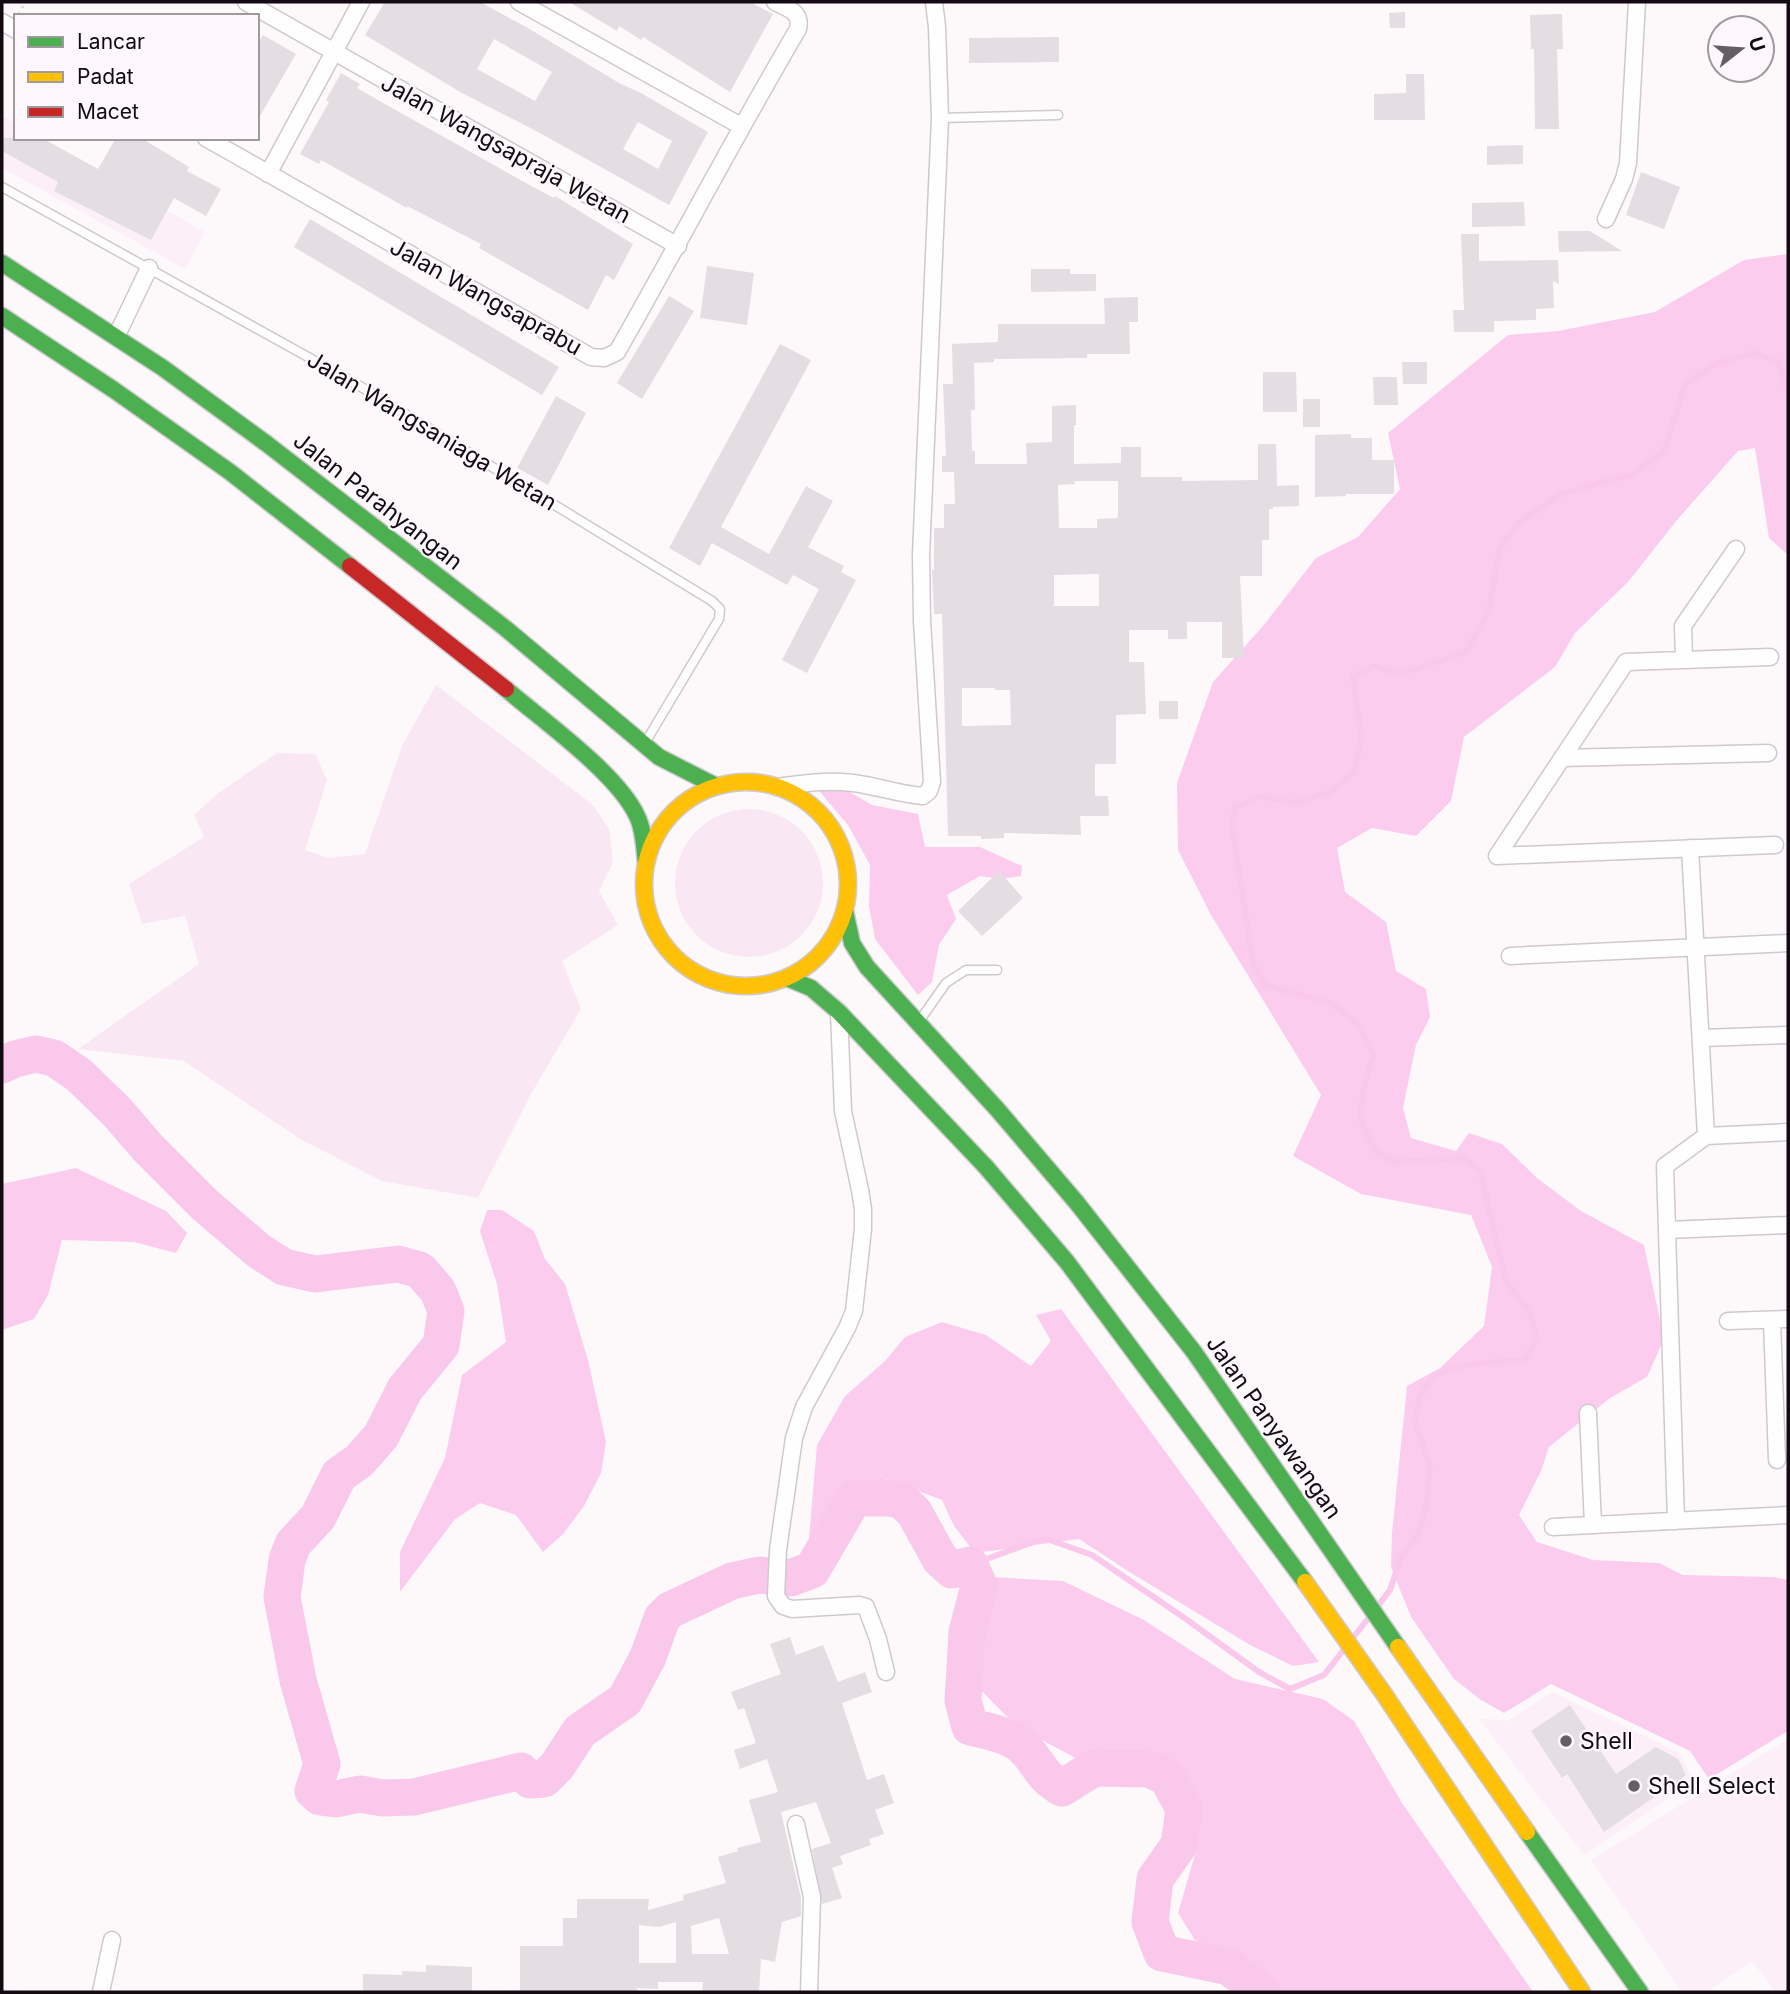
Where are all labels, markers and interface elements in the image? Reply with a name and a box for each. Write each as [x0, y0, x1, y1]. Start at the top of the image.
legend [14, 14, 259, 140]
north arrow [1706, 14, 1776, 84]
text: Lancar [77, 29, 145, 54]
text: U [1744, 34, 1770, 54]
text: Padat [77, 64, 134, 89]
street label: Jalan Wangsapraja Wetan [376, 69, 636, 229]
text: Macet [77, 99, 139, 124]
street label: Jalan Wangsaprabu [385, 233, 587, 361]
street label: Jalan Wangsaniaga Wetan [302, 345, 562, 517]
street label: Jalan Parahyangan [288, 426, 468, 576]
street label: Jalan Panyawangan [1200, 1330, 1348, 1524]
place label: Shell [1580, 1727, 1633, 1755]
marker: Shell [1558, 1733, 1574, 1749]
place label: Shell Select [1648, 1772, 1776, 1800]
marker: Shell Select [1626, 1778, 1642, 1794]

